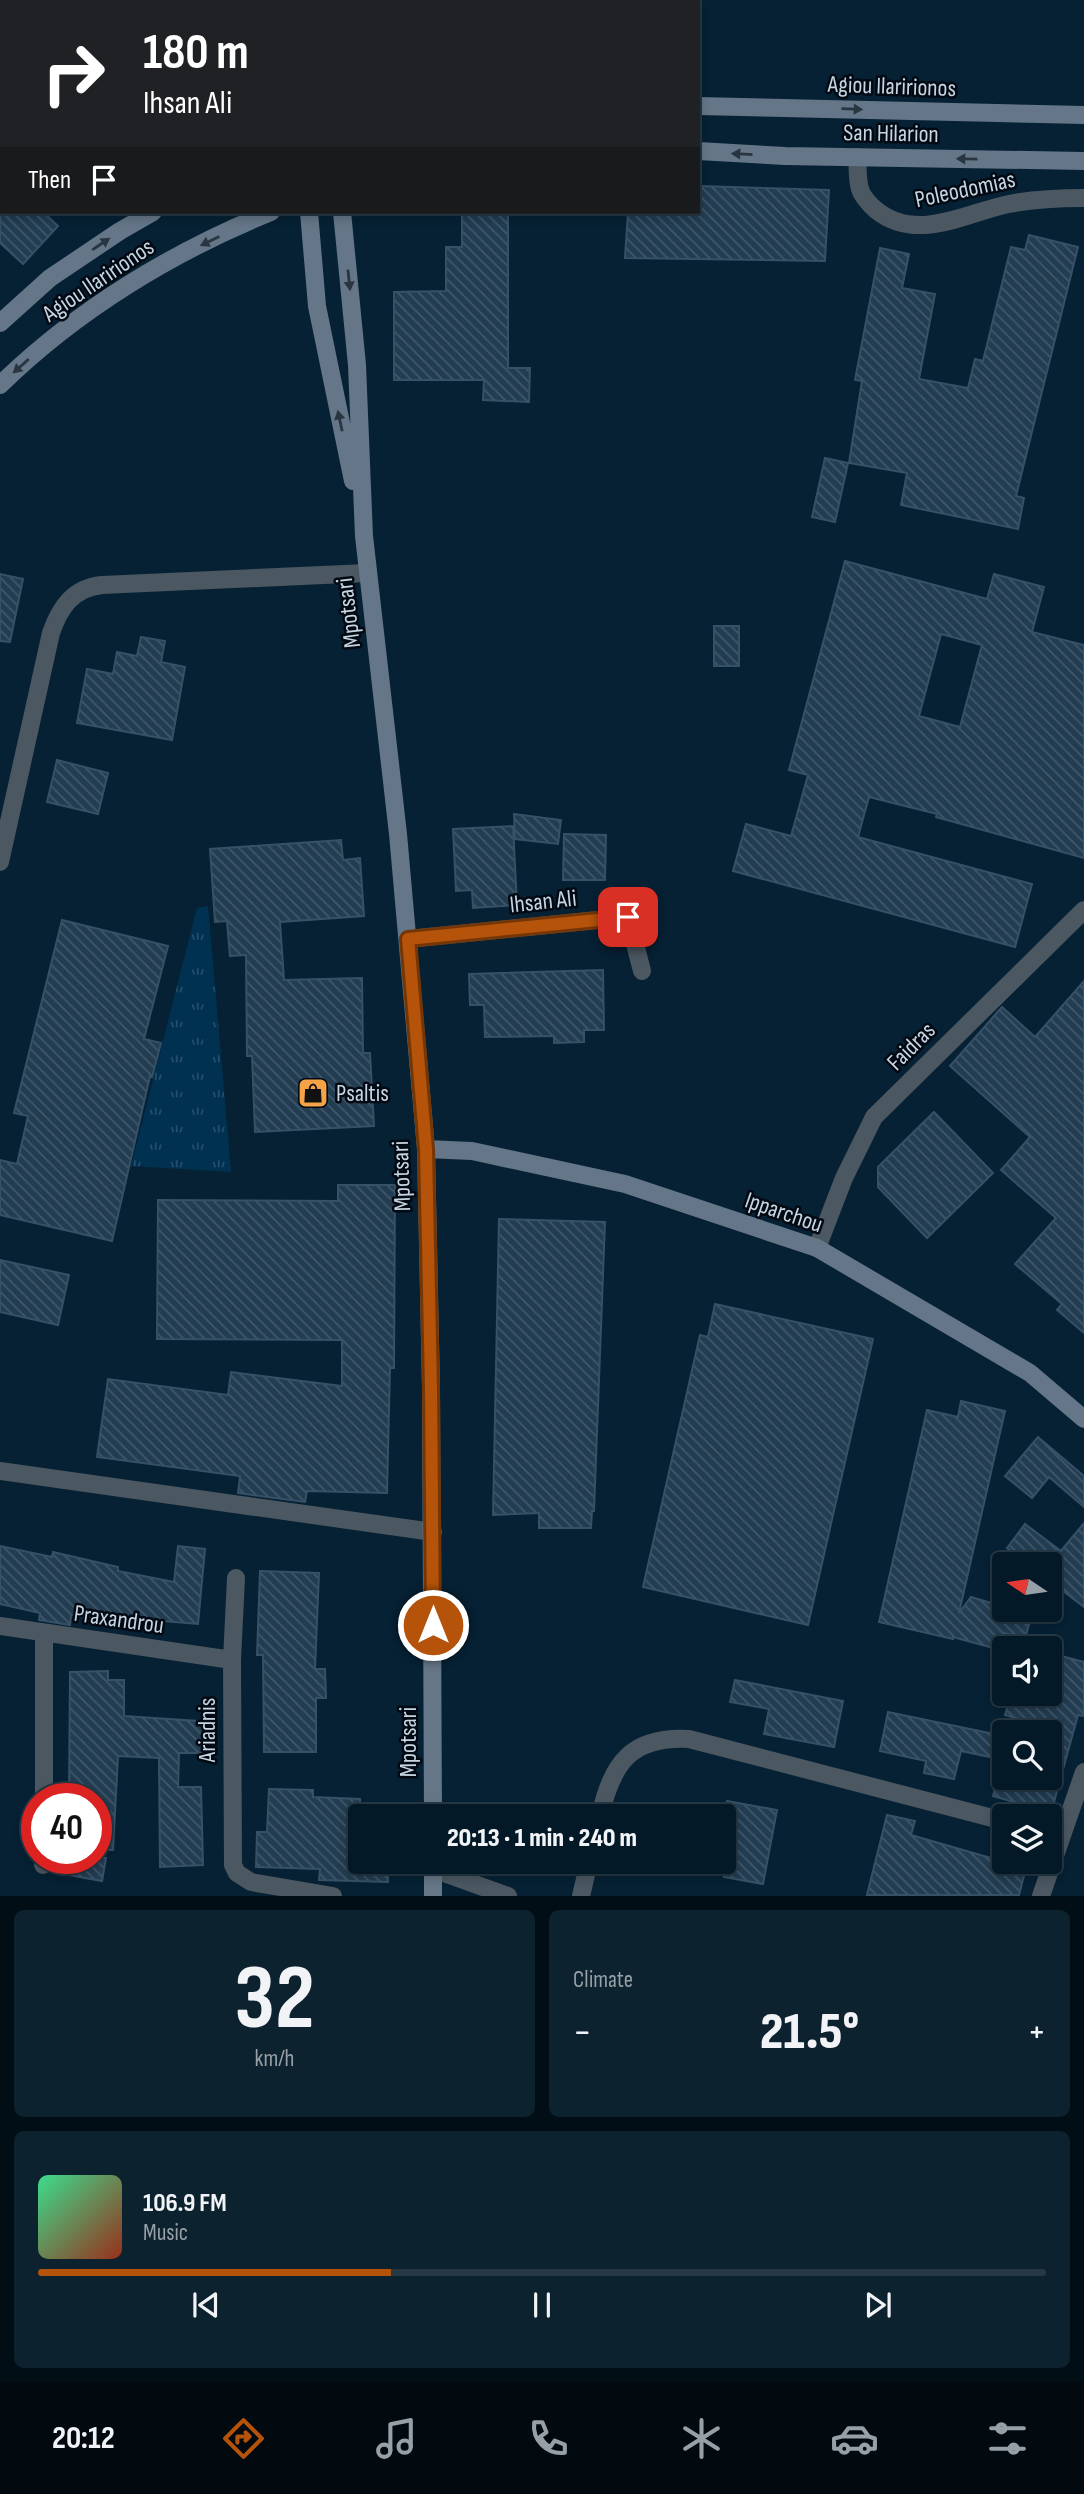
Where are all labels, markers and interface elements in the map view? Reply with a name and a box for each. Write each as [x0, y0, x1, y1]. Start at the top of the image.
text: 180 m [143, 24, 249, 83]
icon: right [28, 28, 119, 119]
street label: Agiou Ilaririonos [826, 70, 957, 103]
text: Ihsan Ali [143, 84, 232, 123]
one-way arrow [841, 104, 863, 115]
street label: San Hilarion [843, 118, 939, 149]
one-way arrow [730, 148, 752, 159]
one-way arrow [956, 153, 978, 164]
icon: arrive [85, 161, 123, 199]
text: Then [28, 165, 71, 196]
street label: Poleodomias [912, 165, 1018, 214]
street label: Agiou Ilaririonos [36, 232, 160, 329]
one-way arrow [200, 235, 220, 246]
one-way arrow [92, 237, 110, 251]
one-way arrow [344, 269, 355, 291]
one-way arrow [12, 357, 29, 373]
one-way arrow [335, 410, 346, 432]
street label: Mpotsari [330, 576, 367, 650]
street label: Ihsan Ali [508, 884, 578, 919]
pin [598, 887, 658, 947]
icon: arrive [609, 898, 647, 936]
street label: Faidras [881, 1016, 942, 1077]
shop icon: Psaltis [296, 1076, 330, 1110]
place label: Psaltis [336, 1079, 389, 1108]
street label: Mpotsari [386, 1140, 417, 1212]
street label: Ipparchou [741, 1186, 827, 1239]
north arrow [992, 1552, 1062, 1622]
map controls [992, 1552, 1062, 1874]
position arrow [396, 1588, 470, 1662]
street label: Praxandrou [72, 1599, 166, 1640]
button: sound [992, 1636, 1062, 1706]
street label: Ariadnis [193, 1698, 222, 1763]
street label: Mpotsari [394, 1707, 423, 1777]
button: search [992, 1720, 1062, 1790]
speed limit sign: 40 [21, 1783, 112, 1874]
button: layers [992, 1804, 1062, 1874]
text: 20:13 · 1 min · 240 m [447, 1823, 637, 1854]
text: 32 [234, 1945, 315, 2054]
text: Climate [573, 1966, 633, 1994]
text: 21.5° [760, 2001, 859, 2064]
text: − [573, 2010, 592, 2055]
text: + [1027, 2010, 1046, 2055]
text: km/h [255, 2045, 294, 2073]
text: 106.9 FM [143, 2188, 227, 2219]
text: Music [143, 2219, 188, 2247]
icon: previous [187, 2286, 225, 2324]
icon: pause [523, 2286, 561, 2324]
icon: next [859, 2286, 897, 2324]
icon: directions [219, 2414, 268, 2463]
icon: music [372, 2414, 421, 2463]
icon: phone [524, 2414, 573, 2463]
icon: climate [677, 2414, 726, 2463]
icon: car [830, 2414, 879, 2463]
icon: filters [983, 2414, 1032, 2463]
text: 20:12 [52, 2419, 115, 2458]

